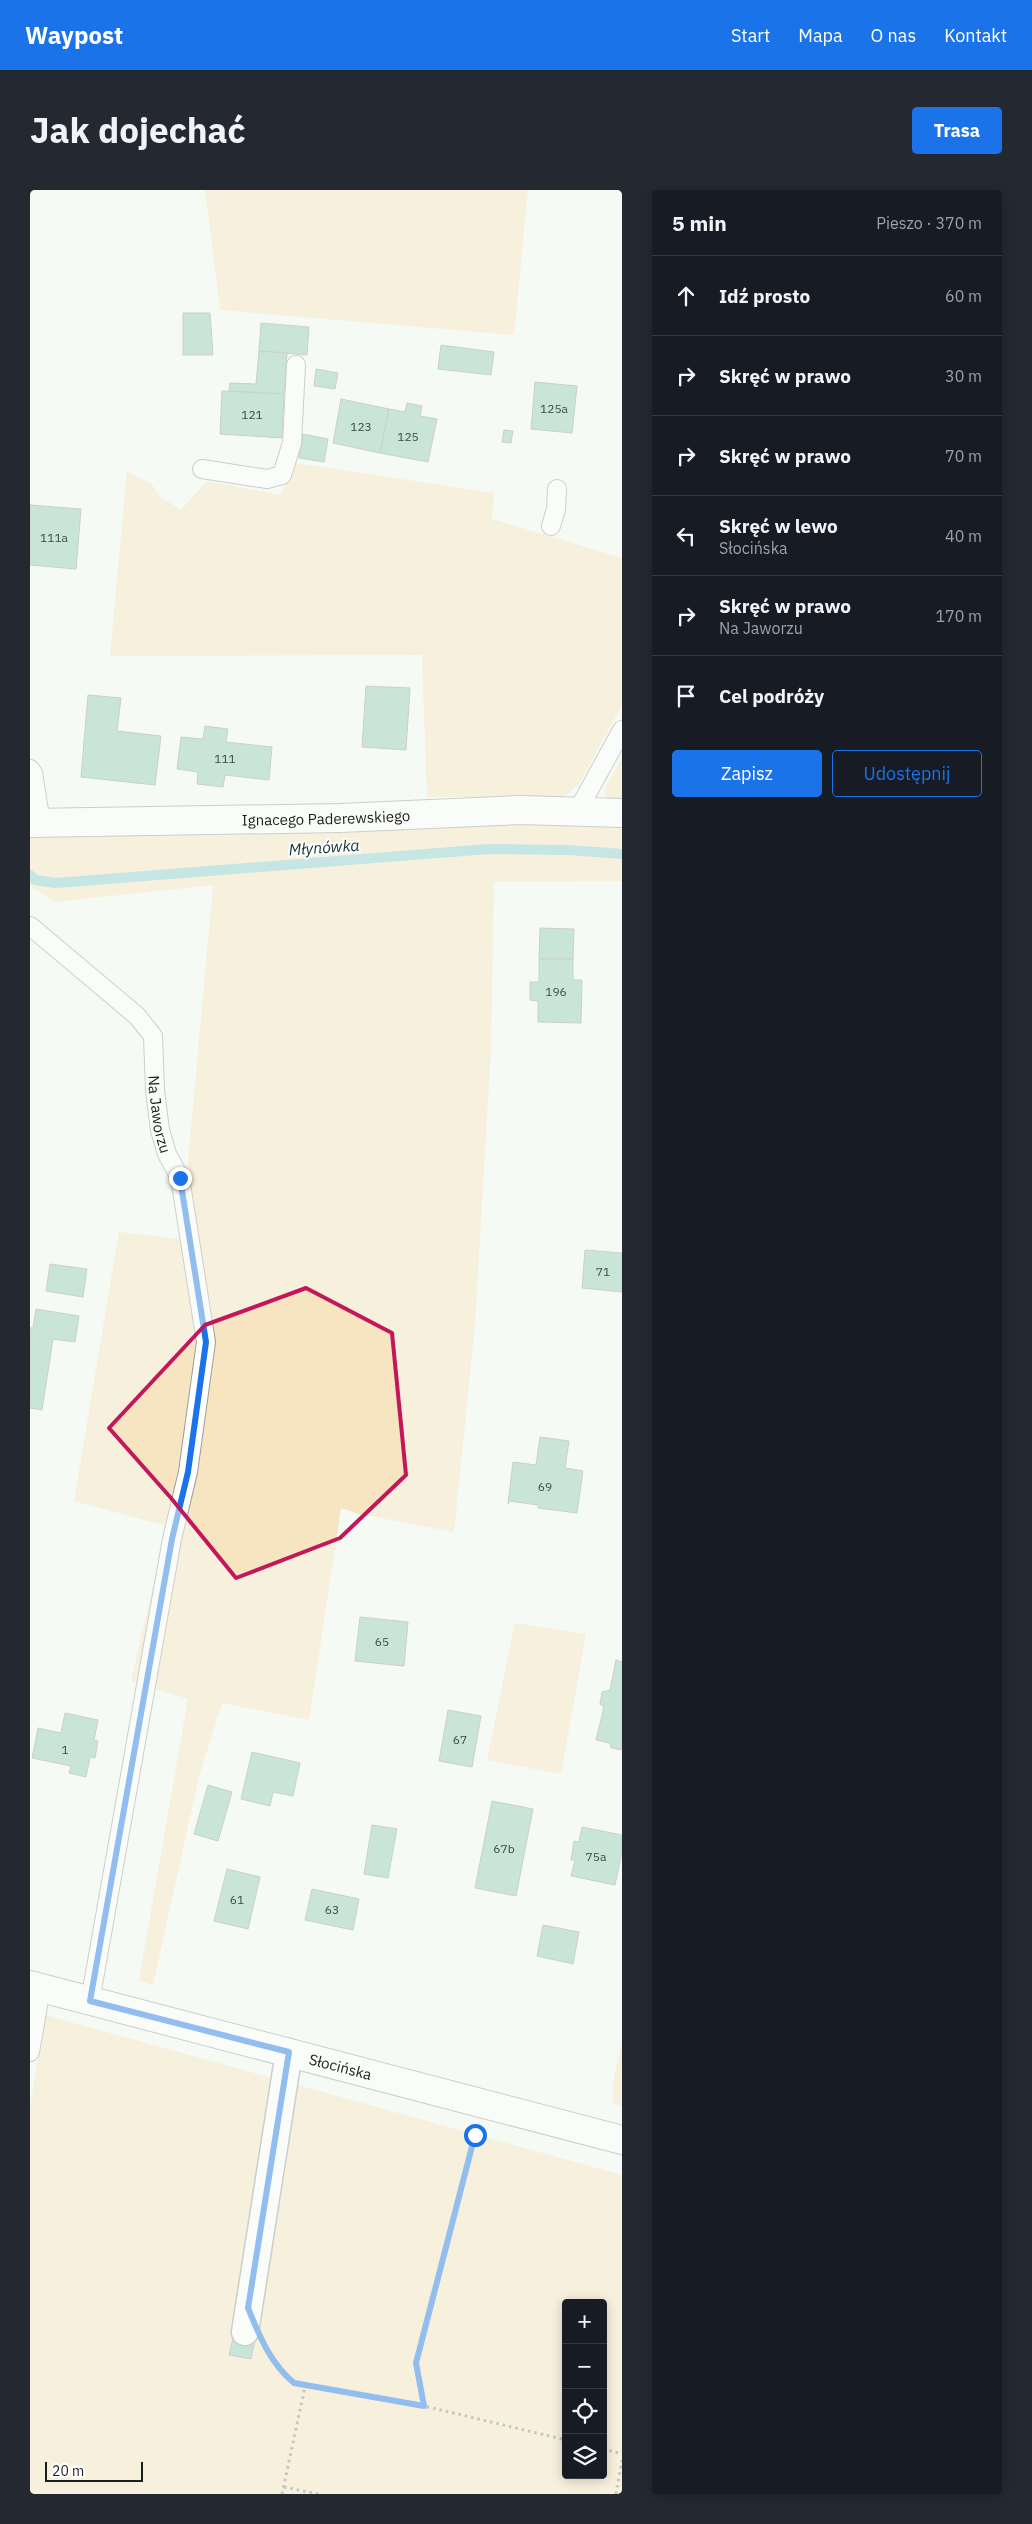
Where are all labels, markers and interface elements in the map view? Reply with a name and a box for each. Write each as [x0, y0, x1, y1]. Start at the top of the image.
text: Waypost [25, 19, 123, 51]
text: Start [731, 24, 770, 47]
text: Mapa [798, 24, 843, 47]
text: O nas [871, 24, 916, 47]
text: Kontakt [944, 24, 1007, 47]
text: Jak dojechać [30, 107, 246, 153]
button: Trasa [912, 107, 1002, 154]
text: 5 min [672, 209, 727, 237]
text: Pieszo · 370 m [876, 213, 982, 233]
icon: ahead [672, 282, 700, 310]
text: Idź prosto [719, 284, 810, 308]
text: 60 m [945, 286, 982, 306]
icon: right [672, 362, 700, 390]
text: Skręć w prawo [719, 364, 851, 388]
text: 30 m [945, 366, 982, 386]
house number: 125a [540, 401, 569, 416]
house number: 121 [241, 407, 263, 422]
house number: 123 [350, 419, 372, 434]
house number: 125 [397, 429, 419, 444]
icon: right [672, 442, 700, 470]
text: Skręć w prawo [719, 444, 851, 468]
text: 70 m [945, 446, 982, 466]
text: Skręć w lewo [719, 514, 838, 538]
icon: left [672, 522, 700, 550]
text: 40 m [945, 526, 982, 546]
house number: 111a [40, 530, 69, 545]
text: Słocińska [719, 538, 788, 558]
text: Skręć w prawo [719, 594, 851, 618]
icon: right [672, 602, 700, 630]
text: 170 m [935, 606, 982, 626]
text: Na Jaworzu [719, 618, 803, 638]
icon: arrive [672, 682, 700, 710]
text: Cel podróży [719, 684, 824, 708]
button: Zapisz [672, 750, 822, 797]
button: Udostępnij [832, 750, 982, 797]
house number: 111 [214, 751, 236, 766]
street label: Ignacego Paderewskiego [242, 805, 411, 829]
water label: Młynówka [288, 835, 360, 859]
house number: 196 [545, 984, 567, 999]
street label: Na Jaworzu [145, 1075, 176, 1155]
route end [169, 1167, 192, 1190]
house number: 71 [596, 1264, 610, 1279]
house number: 69 [538, 1479, 552, 1494]
house number: 65 [375, 1634, 389, 1649]
house number: 67 [453, 1732, 467, 1747]
house number: 1 [61, 1742, 69, 1757]
house number: 67b [493, 1841, 515, 1856]
house number: 75a [586, 1849, 607, 1864]
house number: 61 [230, 1892, 244, 1907]
house number: 63 [325, 1902, 339, 1917]
street label: Słocińska [307, 2049, 374, 2084]
route start [464, 2124, 487, 2147]
map controls [562, 2299, 607, 2479]
button: + [562, 2299, 607, 2344]
button: − [562, 2344, 607, 2389]
button: locate [562, 2389, 607, 2434]
button: layers [562, 2434, 607, 2479]
scale bar [45, 2459, 142, 2482]
text: 20 m [52, 2462, 84, 2480]

